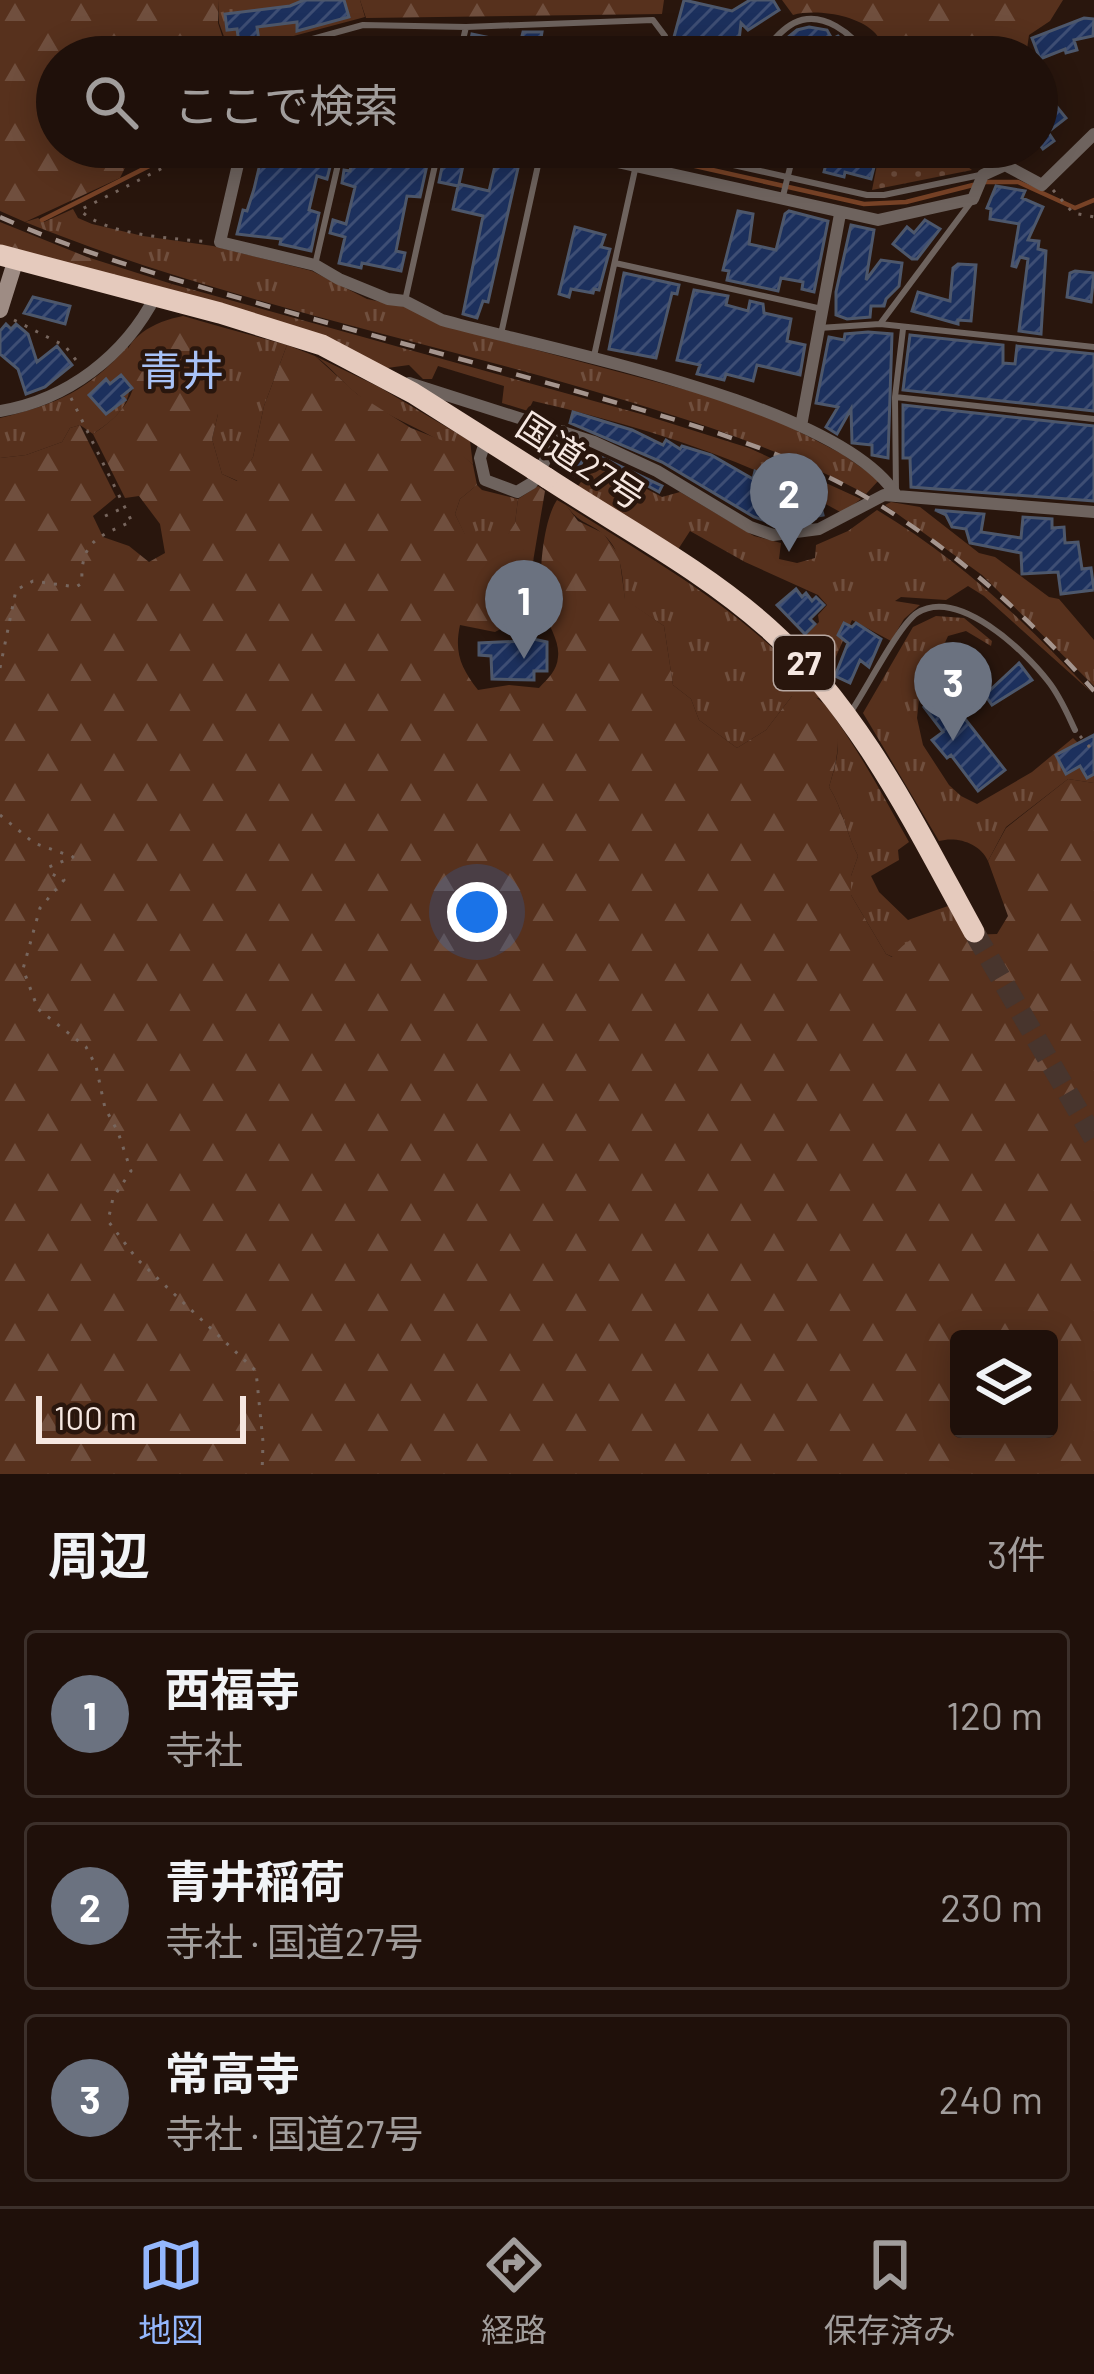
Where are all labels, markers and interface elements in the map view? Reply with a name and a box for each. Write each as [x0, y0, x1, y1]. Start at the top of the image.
search box [36, 36, 1058, 168]
icon: search [78, 69, 144, 135]
text: ここで検索 [174, 77, 399, 131]
district label: 青井 [140, 344, 224, 394]
street label: 国道27号 [510, 402, 654, 517]
pin: 2 [750, 453, 828, 552]
pin: 1 [485, 560, 563, 659]
road number: 27 [774, 636, 834, 690]
pin: 3 [914, 642, 992, 741]
your location [447, 882, 507, 942]
map controls [950, 1330, 1058, 1438]
button: layers [950, 1330, 1058, 1438]
scale bar [36, 1390, 246, 1443]
text: 100 m [54, 1397, 137, 1437]
text: 周辺 [48, 1523, 150, 1584]
text: 3件 [987, 1530, 1046, 1577]
text: 西福寺 [165, 1661, 300, 1715]
text: 1 [83, 1691, 97, 1738]
text: 120 m [946, 1691, 1043, 1738]
text: 寺社 [165, 1725, 243, 1772]
text: 青井稲荷 [165, 1853, 345, 1907]
text: 2 [79, 1883, 101, 1930]
text: 230 m [940, 1883, 1043, 1930]
text: 寺社 · 国道27号 [165, 1917, 423, 1964]
text: 常高寺 [165, 2045, 300, 2099]
text: 3 [79, 2075, 101, 2122]
text: 240 m [939, 2075, 1043, 2122]
text: 寺社 · 国道27号 [165, 2109, 423, 2156]
tab: 地図 [138, 2232, 204, 2352]
tab: 経路 [481, 2232, 547, 2352]
tab: 保存済み [824, 2232, 956, 2352]

